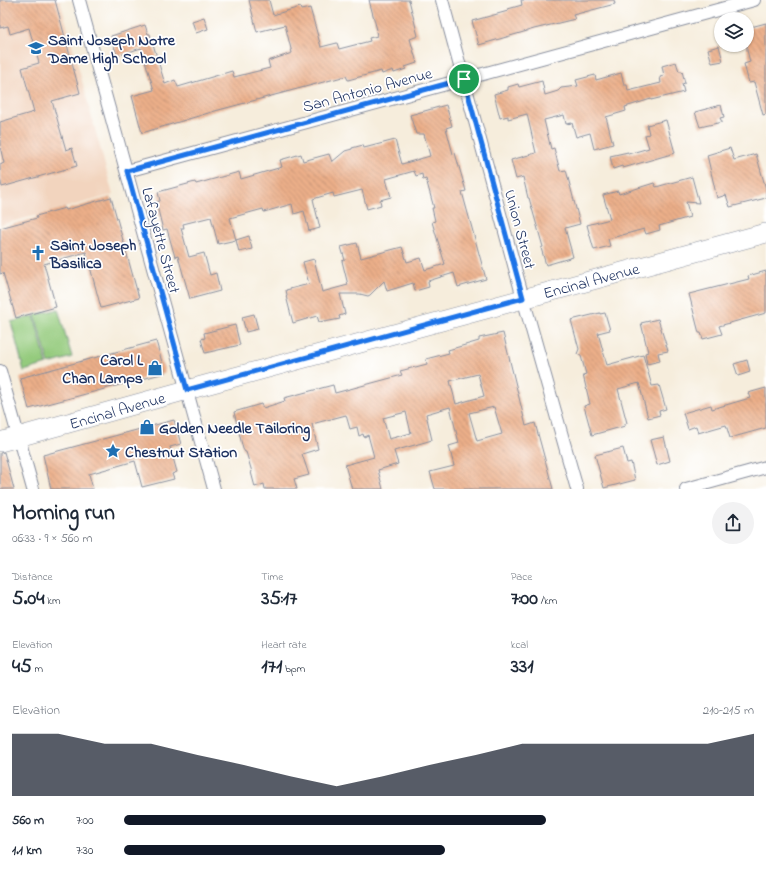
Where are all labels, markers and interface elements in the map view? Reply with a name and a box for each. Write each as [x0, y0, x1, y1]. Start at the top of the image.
map controls [714, 12, 754, 52]
button: layers [714, 12, 754, 52]
place label: Saint Joseph Notre Dame High School [47, 29, 176, 72]
school or university icon: Saint Joseph Notre Dame High School [27, 39, 45, 57]
street label: San Antonio Avenue [300, 62, 436, 120]
pin [447, 62, 481, 96]
icon: arrive [453, 68, 475, 90]
street label: Lafayette Street [134, 185, 186, 297]
street label: Union Street [497, 187, 541, 273]
place label: Saint Joseph Basilica [49, 234, 137, 276]
church icon: Saint Joseph Basilica [29, 244, 47, 262]
street label: Encinal Avenue [541, 257, 643, 306]
place label: Carol L Chan Lamps [62, 349, 144, 391]
shop icon: Carol L Chan Lamps [146, 359, 164, 377]
street label: Encinal Avenue [67, 387, 169, 437]
place label: Golden Needle Tailoring [159, 417, 310, 442]
shop icon: Golden Needle Tailoring [138, 418, 156, 436]
place label: Chestnut Station [125, 441, 237, 465]
place icon: Chestnut Station [104, 442, 122, 460]
text: Morning run [12, 498, 115, 530]
button: share [712, 502, 754, 544]
text: 06:33 · 9 × 560 m [12, 529, 93, 548]
text: Distance [12, 569, 53, 585]
text: Time [261, 569, 283, 585]
text: Pace [511, 569, 532, 585]
text: 5.04 [12, 585, 44, 614]
text: 35:17 [261, 585, 297, 614]
text: 7:00 [511, 585, 538, 614]
text: km [44, 593, 61, 609]
text: /km [538, 593, 557, 609]
text: Elevation [12, 637, 52, 653]
text: Heart rate [261, 637, 306, 653]
text: kcal [511, 637, 528, 653]
text: 45 [12, 653, 32, 682]
text: 171 [261, 653, 282, 682]
text: 331 [511, 653, 534, 682]
text: m [32, 661, 43, 677]
text: bpm [282, 661, 305, 677]
text: Elevation [12, 701, 60, 720]
text: 210–215 m [703, 701, 754, 720]
text: 560 m [12, 811, 44, 830]
text: 7:00 [76, 811, 94, 830]
text: 1.1 km [12, 841, 42, 860]
text: 7:30 [76, 841, 93, 860]

